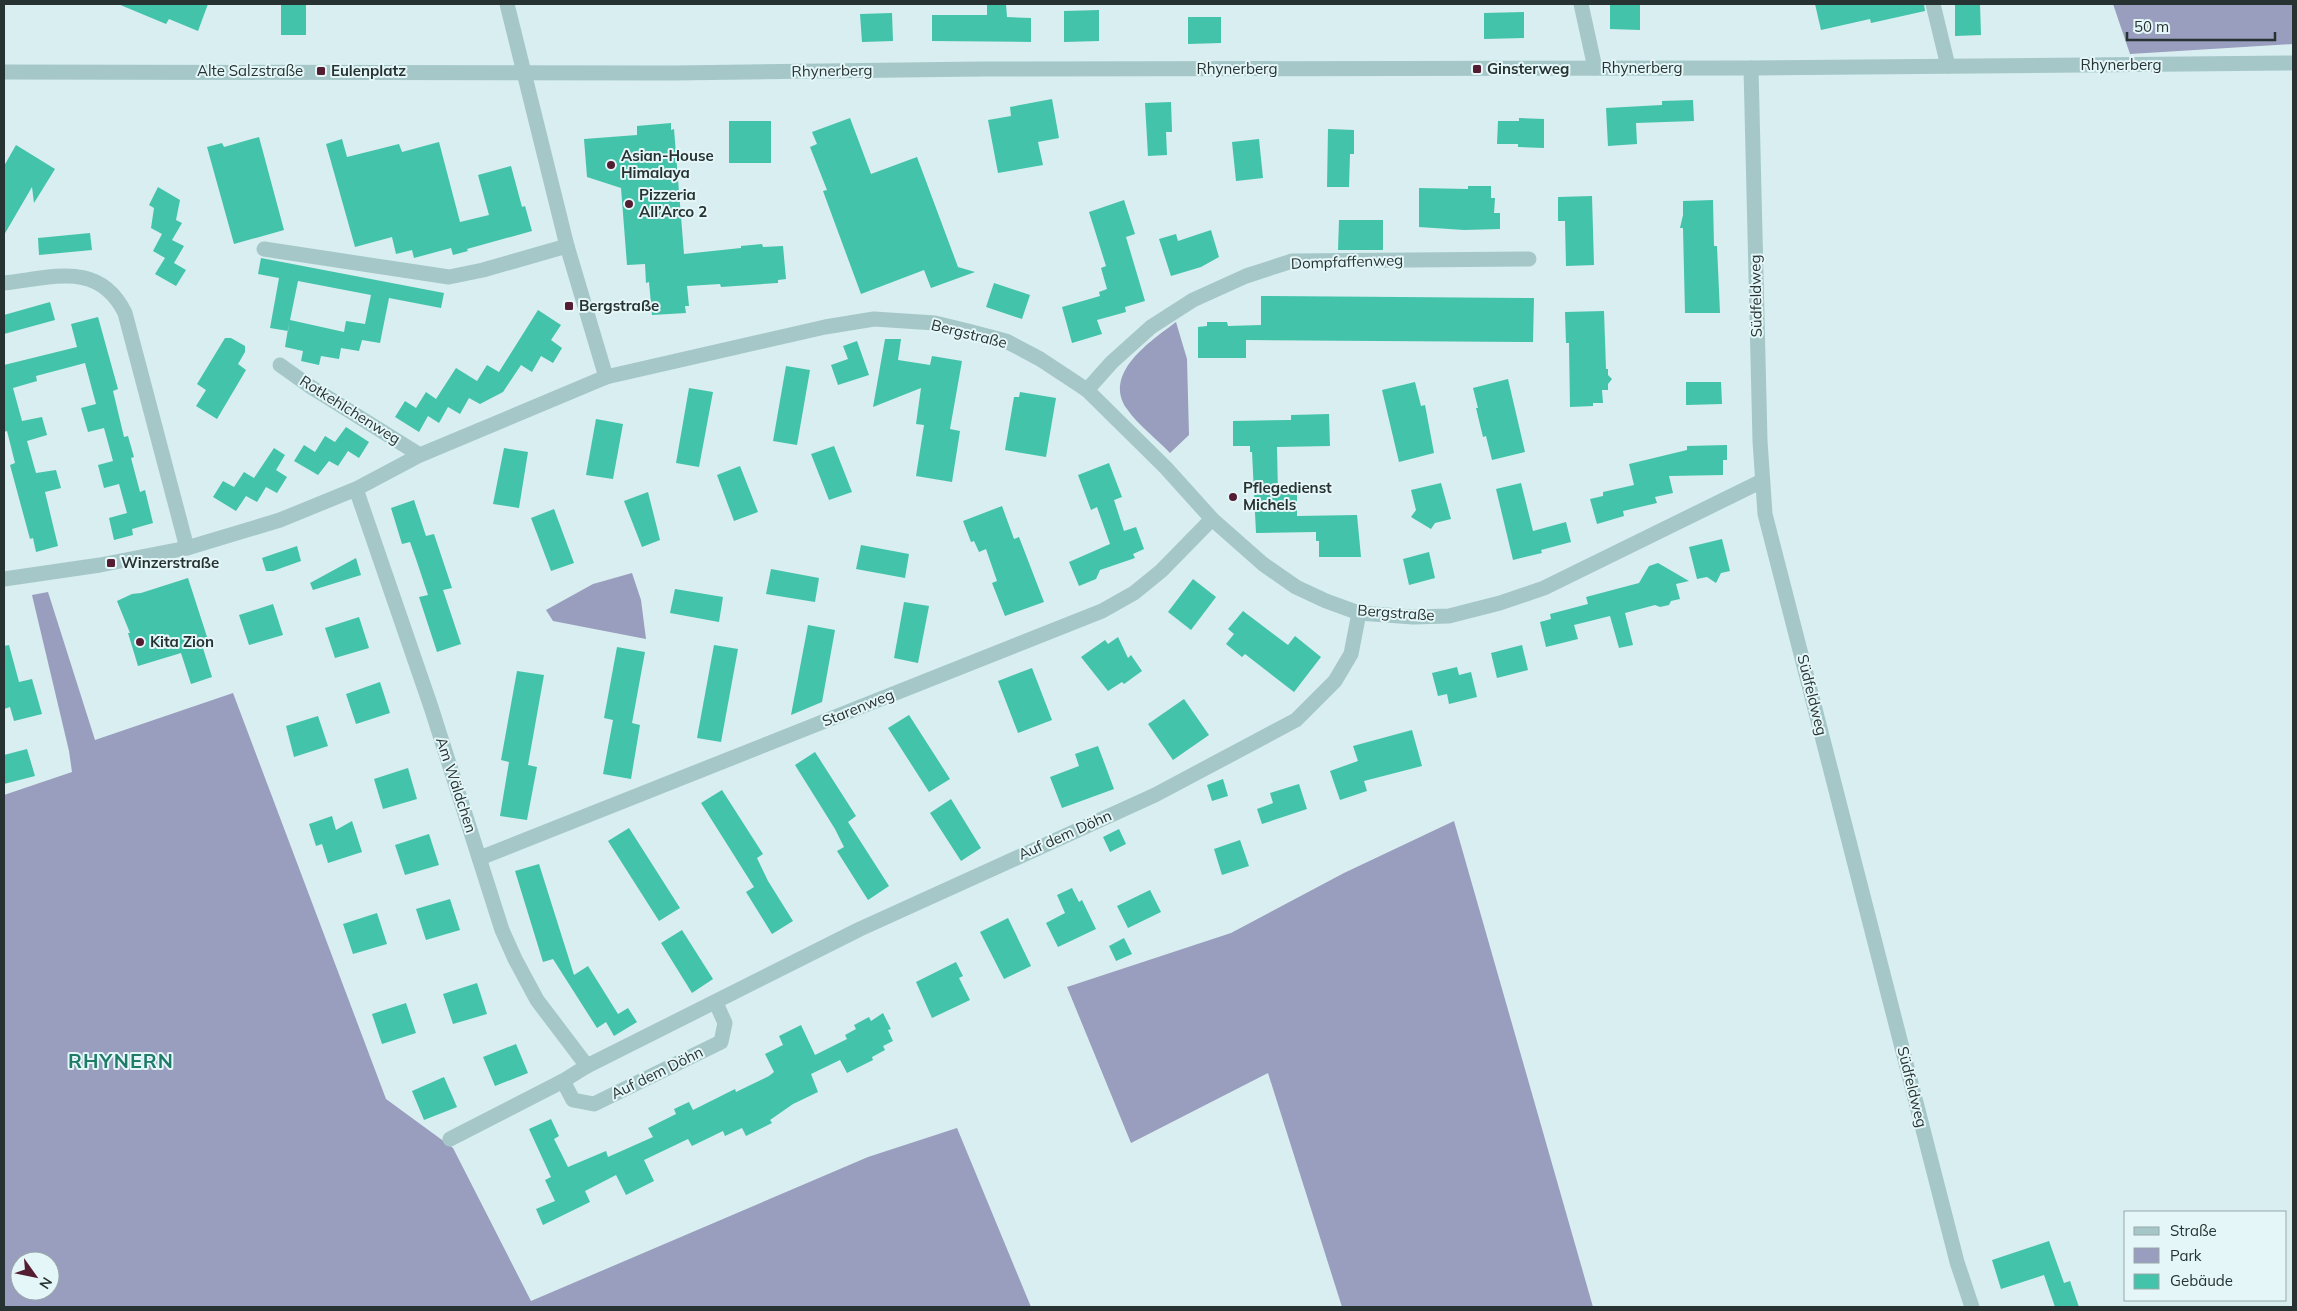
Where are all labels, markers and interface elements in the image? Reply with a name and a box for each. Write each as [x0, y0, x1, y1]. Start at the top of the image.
scale bar [2127, 10, 2274, 42]
text: 50 m [2134, 17, 2169, 36]
street label: Rhynerberg [2080, 55, 2162, 74]
street label: Rhynerberg [1601, 58, 1683, 77]
street label: Rhynerberg [1196, 59, 1278, 78]
place label: Ginsterweg [1487, 59, 1569, 78]
street label: Rhynerberg [791, 60, 873, 81]
street label: Alte Salzstraße [197, 61, 303, 80]
place label: Eulenplatz [331, 61, 406, 80]
marker: Ginsterweg [1471, 63, 1483, 75]
marker: Eulenplatz [315, 65, 327, 77]
place label: Asian-House Himalaya [621, 146, 714, 182]
marker: Asian-House Himalaya [605, 159, 617, 171]
place label: Pizzeria All’Arco 2 [639, 185, 707, 221]
marker: Pizzeria All’Arco 2 [623, 198, 635, 210]
street label: Dompfaffenweg [1290, 250, 1404, 273]
street label: Südfeldweg [1745, 254, 1766, 338]
place label: Bergstraße [579, 296, 659, 315]
marker: Bergstraße [563, 300, 575, 312]
street label: Bergstraße [929, 315, 1009, 352]
street label: Rotkehlchenweg [296, 371, 404, 448]
place label: Pflegedienst Michels [1243, 478, 1332, 514]
marker: Pflegedienst Michels [1227, 491, 1239, 503]
place label: Winzerstraße [121, 553, 219, 572]
marker: Winzerstraße [105, 557, 117, 569]
street label: Bergstraße [1357, 600, 1435, 625]
place label: Kita Zion [150, 632, 214, 651]
marker: Kita Zion [134, 636, 146, 648]
street label: Südfeldweg [1793, 652, 1832, 737]
street label: Starenweg [819, 685, 897, 731]
street label: Am Wäldchen [432, 735, 481, 835]
street label: Auf dem Döhn [1015, 805, 1114, 864]
street label: Auf dem Döhn [608, 1042, 706, 1103]
street label: Südfeldweg [1893, 1044, 1932, 1129]
district label: RHYNERN [68, 1048, 174, 1073]
legend [2124, 1211, 2287, 1301]
text: Straße [2170, 1221, 2217, 1240]
text: Park [2170, 1246, 2202, 1265]
north arrow [10, 1251, 60, 1301]
text: Gebäude [2170, 1271, 2233, 1290]
text: N [35, 1274, 56, 1292]

